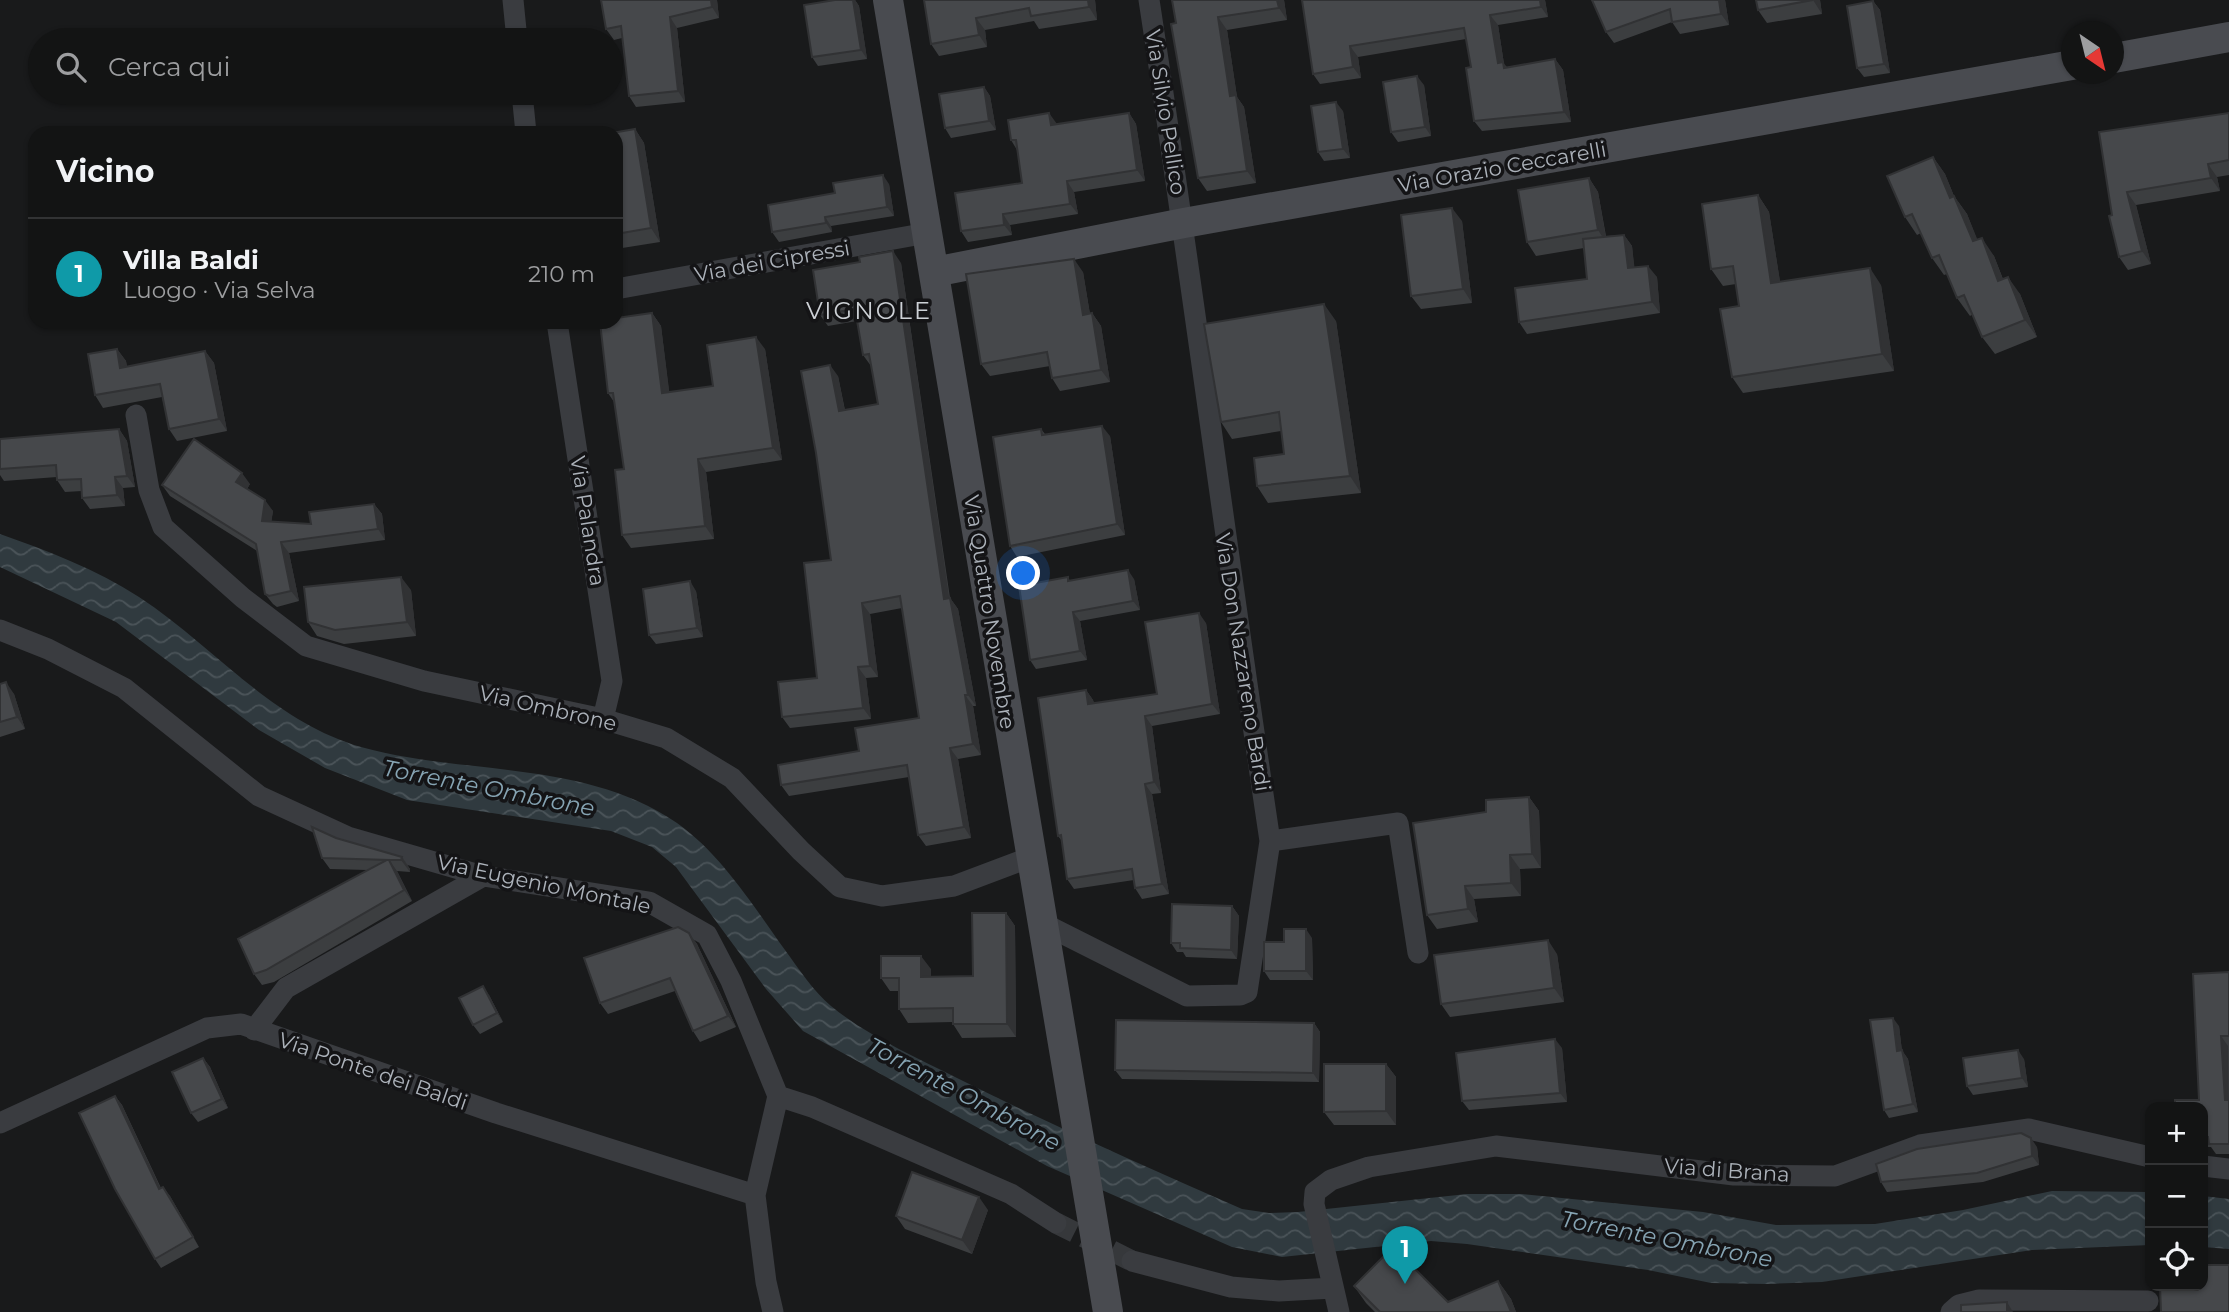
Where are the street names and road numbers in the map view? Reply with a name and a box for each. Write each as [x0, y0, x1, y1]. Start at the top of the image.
street label: Via Silvio Pellico [1141, 28, 1191, 196]
street label: Via Orazio Ceccarelli [1396, 136, 1608, 198]
street label: Via dei Cipressi [692, 235, 852, 287]
street label: Via Palandra [565, 454, 611, 588]
street label: Via Quattro Novembre [959, 493, 1021, 731]
street label: Via Don Nazzareno Bardi [1210, 531, 1276, 793]
street label: Via Ombrone [477, 680, 619, 736]
street label: Via Eugenio Montale [435, 849, 653, 919]
street label: Via Ponte dei Baldi [275, 1027, 471, 1115]
street label: Via di Brana [1663, 1153, 1791, 1187]

